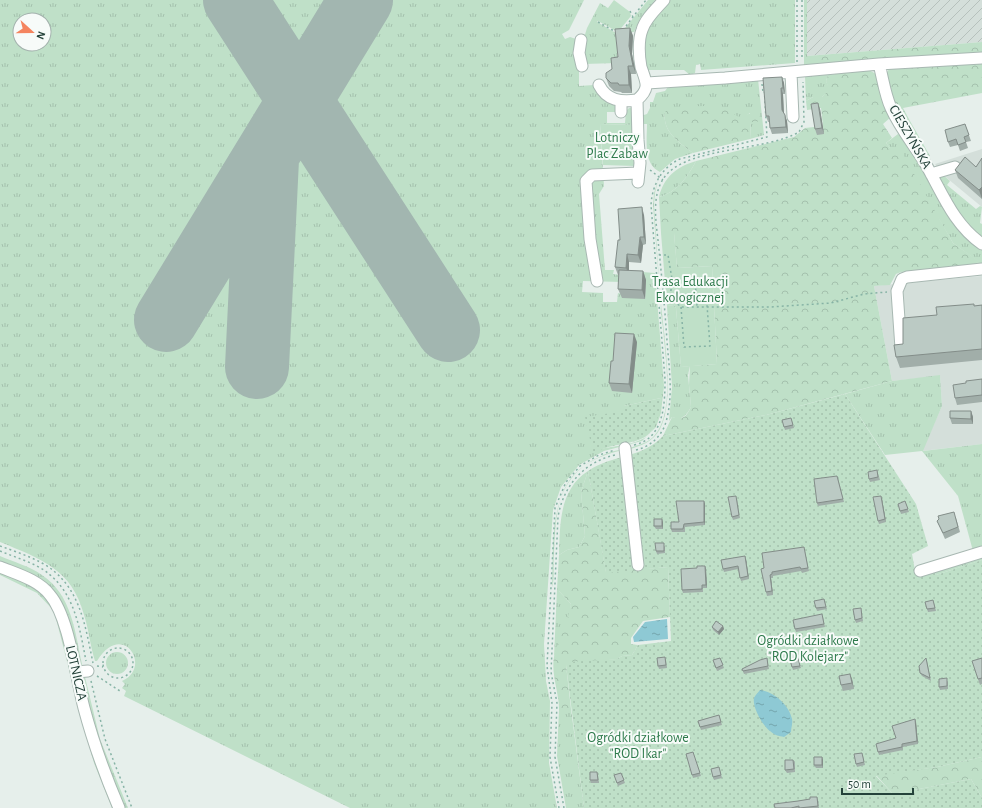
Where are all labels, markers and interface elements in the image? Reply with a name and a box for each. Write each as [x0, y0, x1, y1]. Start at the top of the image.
north arrow [12, 12, 52, 52]
text: N [34, 30, 47, 41]
street label: CIESZYŃSKA [886, 101, 936, 171]
park label: Lotniczy Plac Zabaw [586, 131, 648, 161]
park label: Trasa Edukacji Ekologicznej [652, 275, 728, 305]
park label: Ogródki działkowe "ROD Kolejarz" [757, 634, 859, 664]
street label: LOTNICZA [63, 644, 89, 702]
park label: Ogródki działkowe "ROD Ikar" [587, 731, 689, 761]
scale bar [842, 770, 913, 796]
text: 50 m [848, 778, 871, 790]

